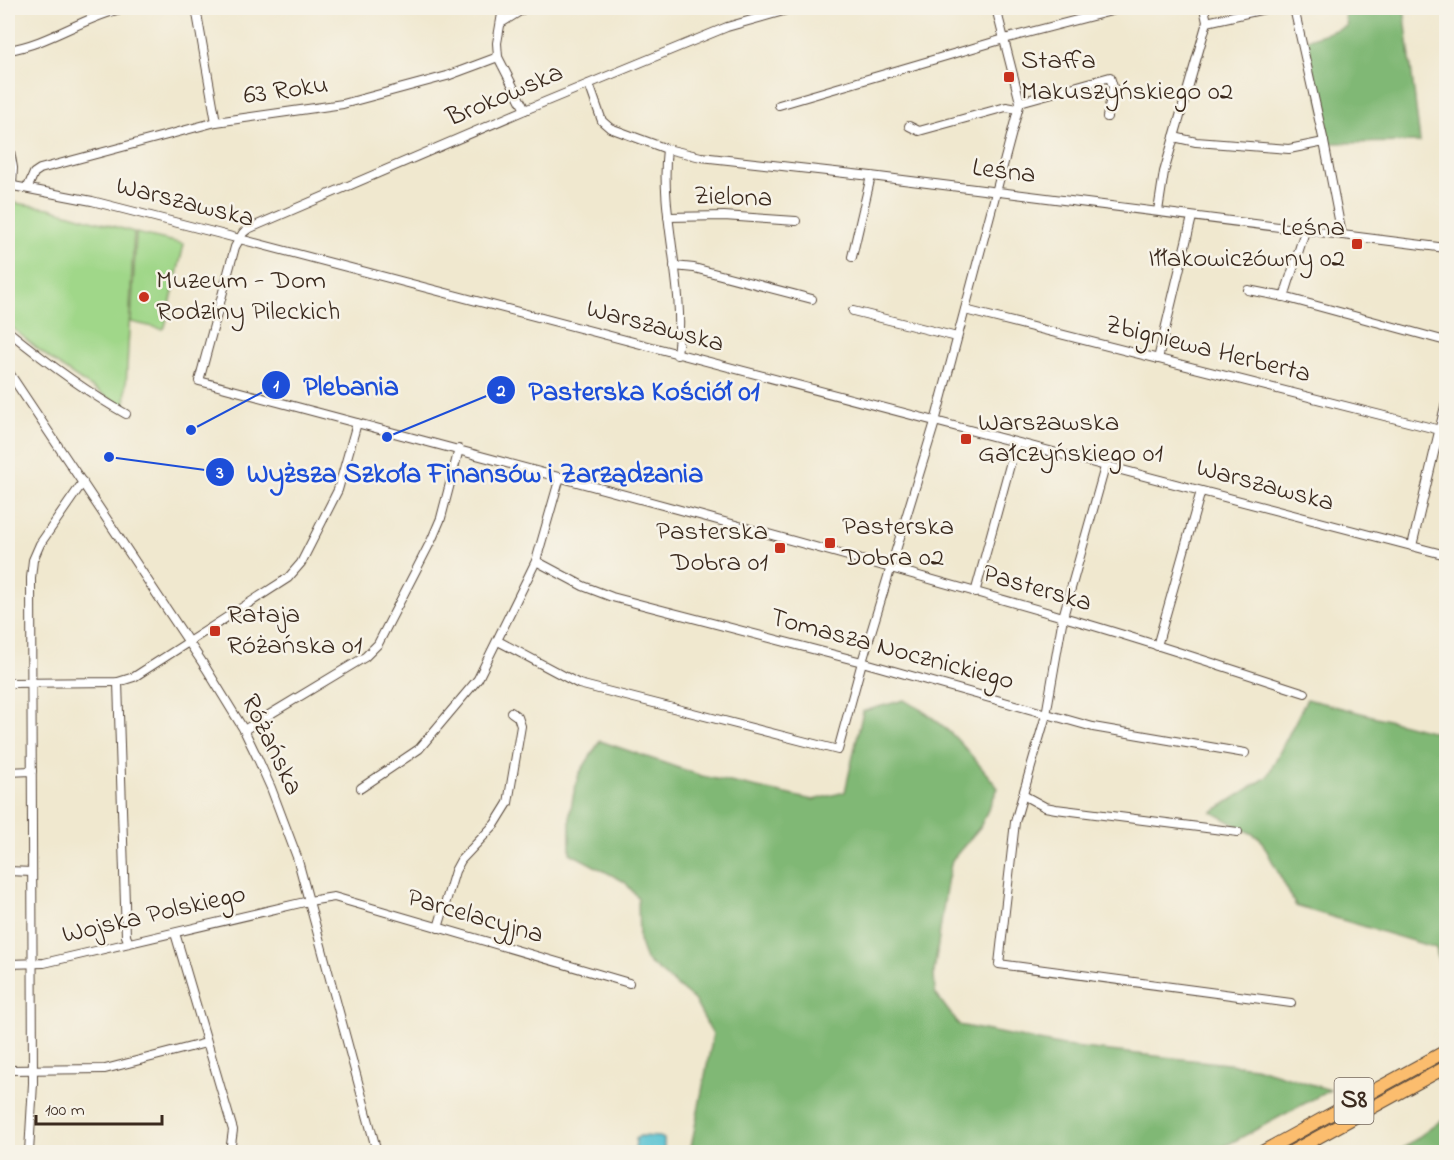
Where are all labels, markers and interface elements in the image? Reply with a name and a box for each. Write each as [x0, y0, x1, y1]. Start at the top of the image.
place label: Staffa Makuszyńskiego 02 [1021, 42, 1233, 112]
street label: Brokowska [440, 54, 569, 138]
street label: 63 Roku [241, 66, 331, 116]
marker: Staffa Makuszyńskiego 02 [1002, 70, 1016, 84]
street label: Leśna [970, 149, 1038, 195]
street label: Warszawska [112, 167, 258, 239]
street label: Zielona [693, 177, 773, 219]
place label: Leśna Iłłakowiczówny 02 [1148, 209, 1345, 279]
marker: Leśna Iłłakowiczówny 02 [1350, 237, 1364, 251]
place label: Muzeum - Dom Rodziny Pileckich [156, 262, 340, 332]
marker: Muzeum - Dom Rodziny Pileckich [137, 290, 151, 304]
street label: Warszawska [582, 290, 728, 364]
street label: Zbigniewa Herberta [1101, 306, 1315, 394]
callout: Plebania [261, 362, 411, 408]
callout: Pasterska Kościół 01 [486, 367, 771, 413]
text: Plebania [303, 368, 399, 409]
text: Pasterska Kościół 01 [528, 373, 760, 414]
text: 1 [273, 374, 279, 400]
text: 2 [496, 379, 506, 405]
place label: Warszawska Gałczyńskiego 01 [978, 404, 1163, 474]
marker: Warszawska Gałczyńskiego 01 [959, 432, 973, 446]
callout: Wyższa Szkoła Finansów i Zarządzania [205, 449, 716, 495]
street label: Warszawska [1192, 449, 1338, 523]
text: Wyższa Szkoła Finansów i Zarządzania [247, 455, 703, 496]
text: 3 [215, 461, 224, 487]
place label: Pasterska Dobra 02 [841, 508, 954, 578]
place label: Pasterska Dobra 01 [656, 513, 768, 583]
marker: Pasterska Dobra 02 [823, 536, 837, 550]
marker: Pasterska Dobra 01 [773, 541, 787, 555]
street label: Pasterska [978, 555, 1096, 623]
place label: Rataja Różańska 01 [227, 596, 362, 666]
street label: Tomasza Nocznickiego [766, 599, 1018, 701]
marker: Rataja Różańska 01 [208, 624, 222, 638]
street label: Różańska [230, 688, 312, 802]
street label: Wojska Polskiego [58, 875, 250, 955]
street label: Parcelacyjna [402, 879, 548, 955]
road number: S8 [1334, 1078, 1374, 1124]
scale bar [36, 1088, 162, 1126]
text: 100 m [45, 1098, 85, 1124]

